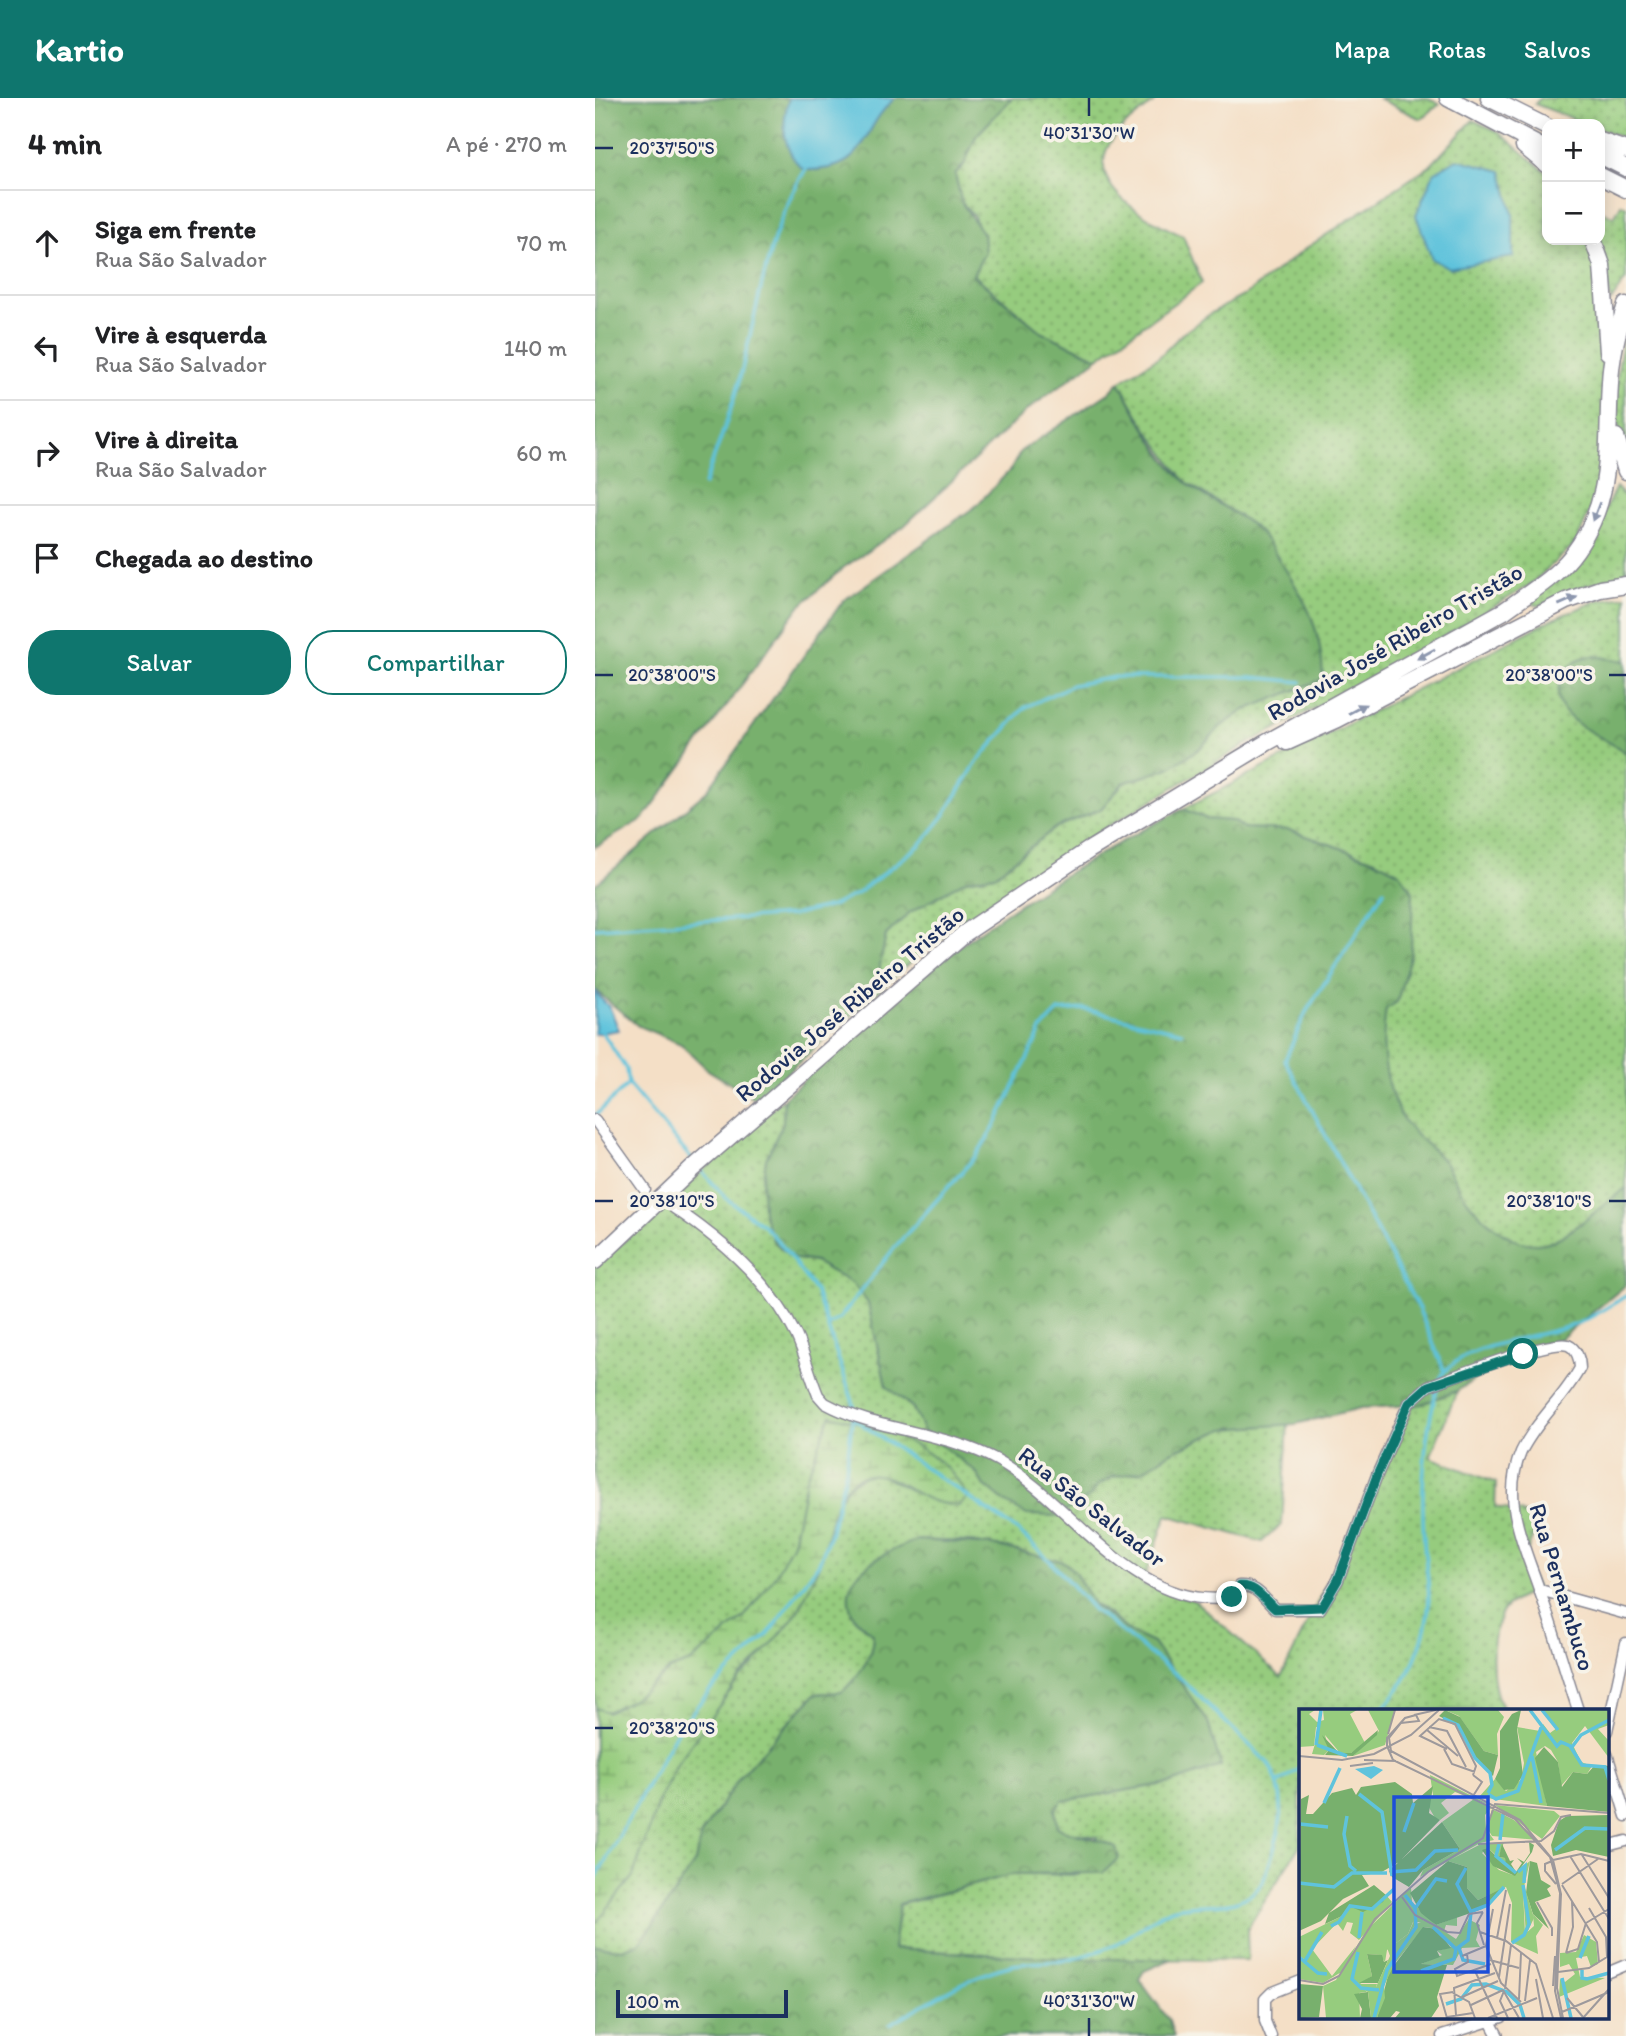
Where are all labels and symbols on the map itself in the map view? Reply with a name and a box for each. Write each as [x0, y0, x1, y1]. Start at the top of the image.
text: 40°31'30"W [1043, 122, 1135, 144]
text: 20°37'50"S [629, 137, 715, 159]
one-way arrow [1591, 501, 1602, 522]
street label: Rodovia José Ribeiro Tristão [1262, 557, 1528, 727]
one-way arrow [1557, 595, 1578, 606]
one-way arrow [1416, 648, 1436, 660]
text: 20°38'00"S [628, 664, 716, 686]
text: 20°38'00"S [1505, 664, 1593, 686]
one-way arrow [1347, 703, 1367, 715]
street label: Rodovia José Ribeiro Tristão [729, 899, 970, 1108]
text: 20°38'10"S [629, 1190, 715, 1212]
text: 20°38'10"S [1506, 1190, 1592, 1212]
route start [1507, 1338, 1538, 1369]
street label: Rua São Salvador [1013, 1440, 1172, 1573]
street label: Rua Pernambuco [1523, 1499, 1602, 1674]
route end [1216, 1581, 1247, 1612]
inset map [1299, 1709, 1609, 2018]
text: 20°38'20"S [629, 1717, 715, 1739]
scale bar [616, 1987, 787, 2019]
text: 40°31'30"W [1043, 1990, 1135, 2012]

